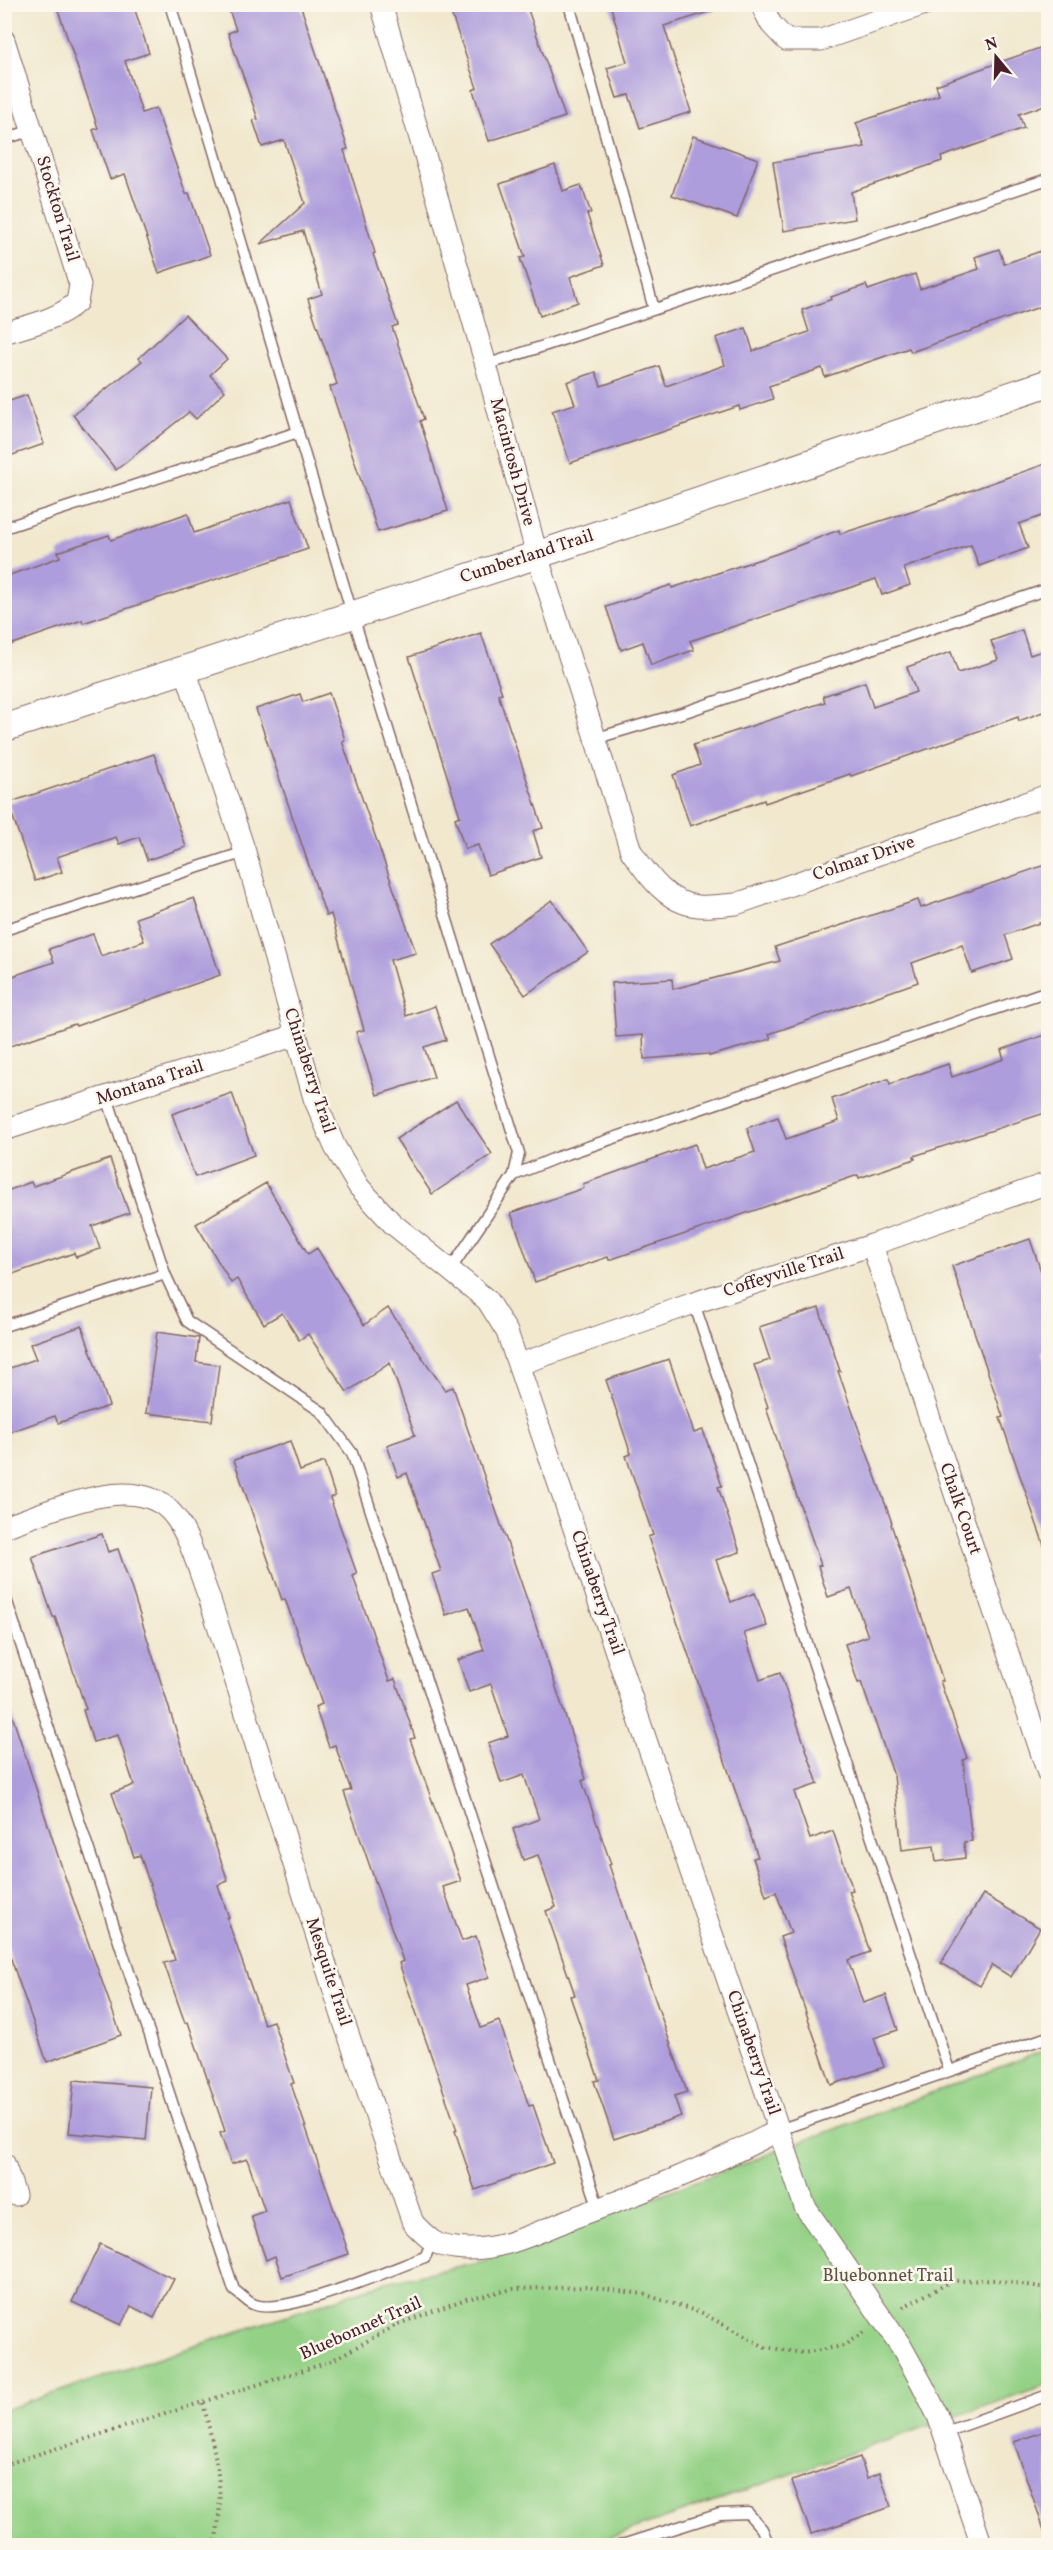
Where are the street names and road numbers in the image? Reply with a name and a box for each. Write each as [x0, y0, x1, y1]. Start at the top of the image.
street label: Stockton Trail [29, 153, 85, 265]
street label: Macintosh Drive [483, 395, 541, 529]
street label: Cumberland Trail [457, 524, 597, 590]
street label: Colmar Drive [810, 830, 918, 888]
street label: Chinaberry Trail [277, 1005, 341, 1137]
street label: Montana Trail [93, 1054, 207, 1112]
street label: Coffeyville Trail [720, 1242, 848, 1304]
street label: Chalk Court [933, 1460, 987, 1558]
street label: Chinaberry Trail [564, 1527, 630, 1659]
street label: Mesquite Trail [299, 1914, 357, 2030]
street label: Chinaberry Trail [720, 1987, 786, 2119]
street label: Bluebonnet Trail [296, 2291, 426, 2367]

